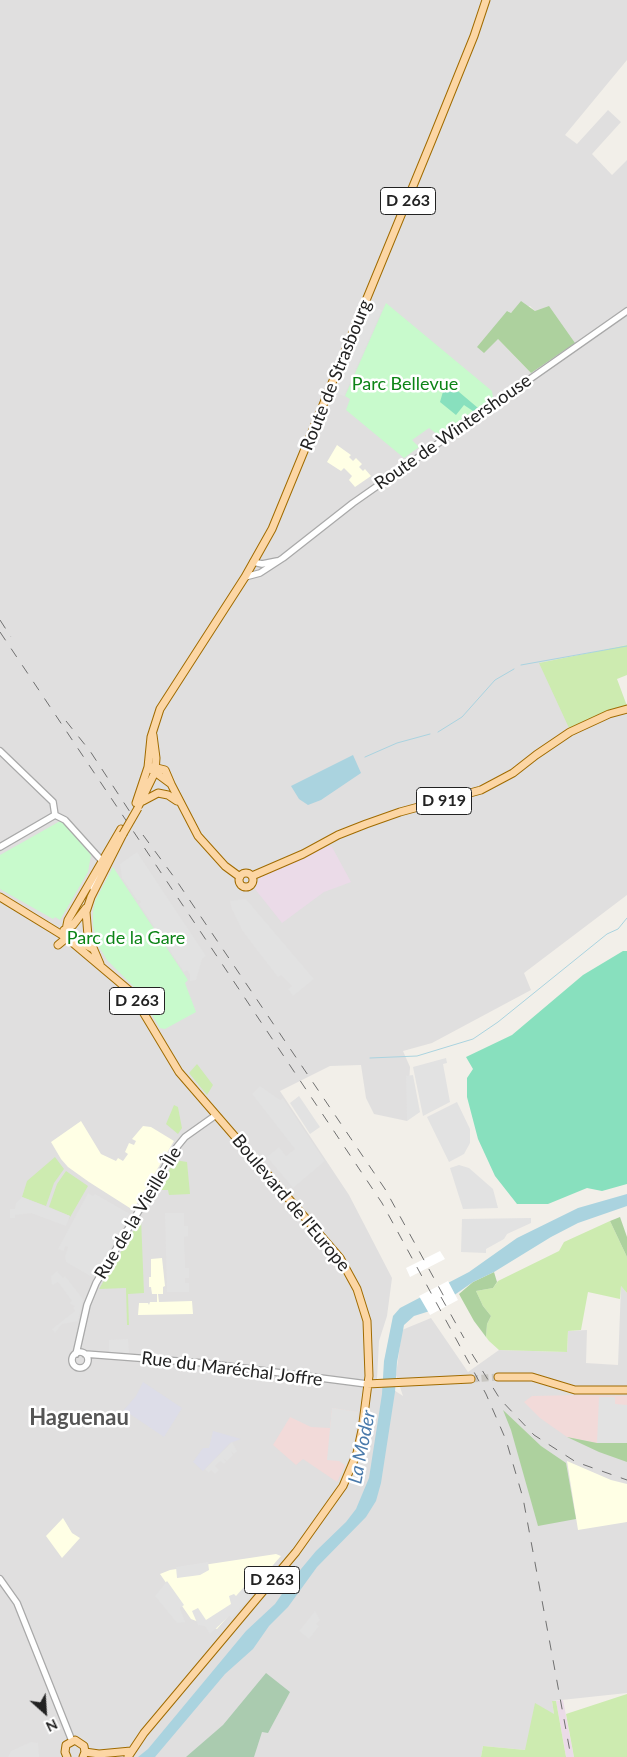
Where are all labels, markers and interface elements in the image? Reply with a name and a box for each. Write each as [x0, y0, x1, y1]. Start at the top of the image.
road number: D 263 [380, 188, 436, 215]
street label: Route de Strasbourg [296, 296, 376, 454]
street label: Route de Wintershouse [371, 370, 535, 494]
park label: Parc Bellevue [352, 373, 458, 395]
road number: D 919 [416, 788, 472, 814]
park label: Parc de la Gare [67, 927, 185, 949]
road number: D 263 [110, 988, 164, 1014]
street label: Boulevard de l'Europe [227, 1130, 355, 1276]
street label: Rue de la Vieille-Île [90, 1143, 186, 1283]
street label: Rue du Maréchal Joffre [140, 1347, 324, 1391]
district label: Haguenau [29, 1405, 129, 1431]
water label: La Moder [344, 1408, 380, 1486]
road number: D 263 [244, 1566, 300, 1594]
north arrow [20, 1687, 70, 1737]
text: N [43, 1716, 60, 1736]

